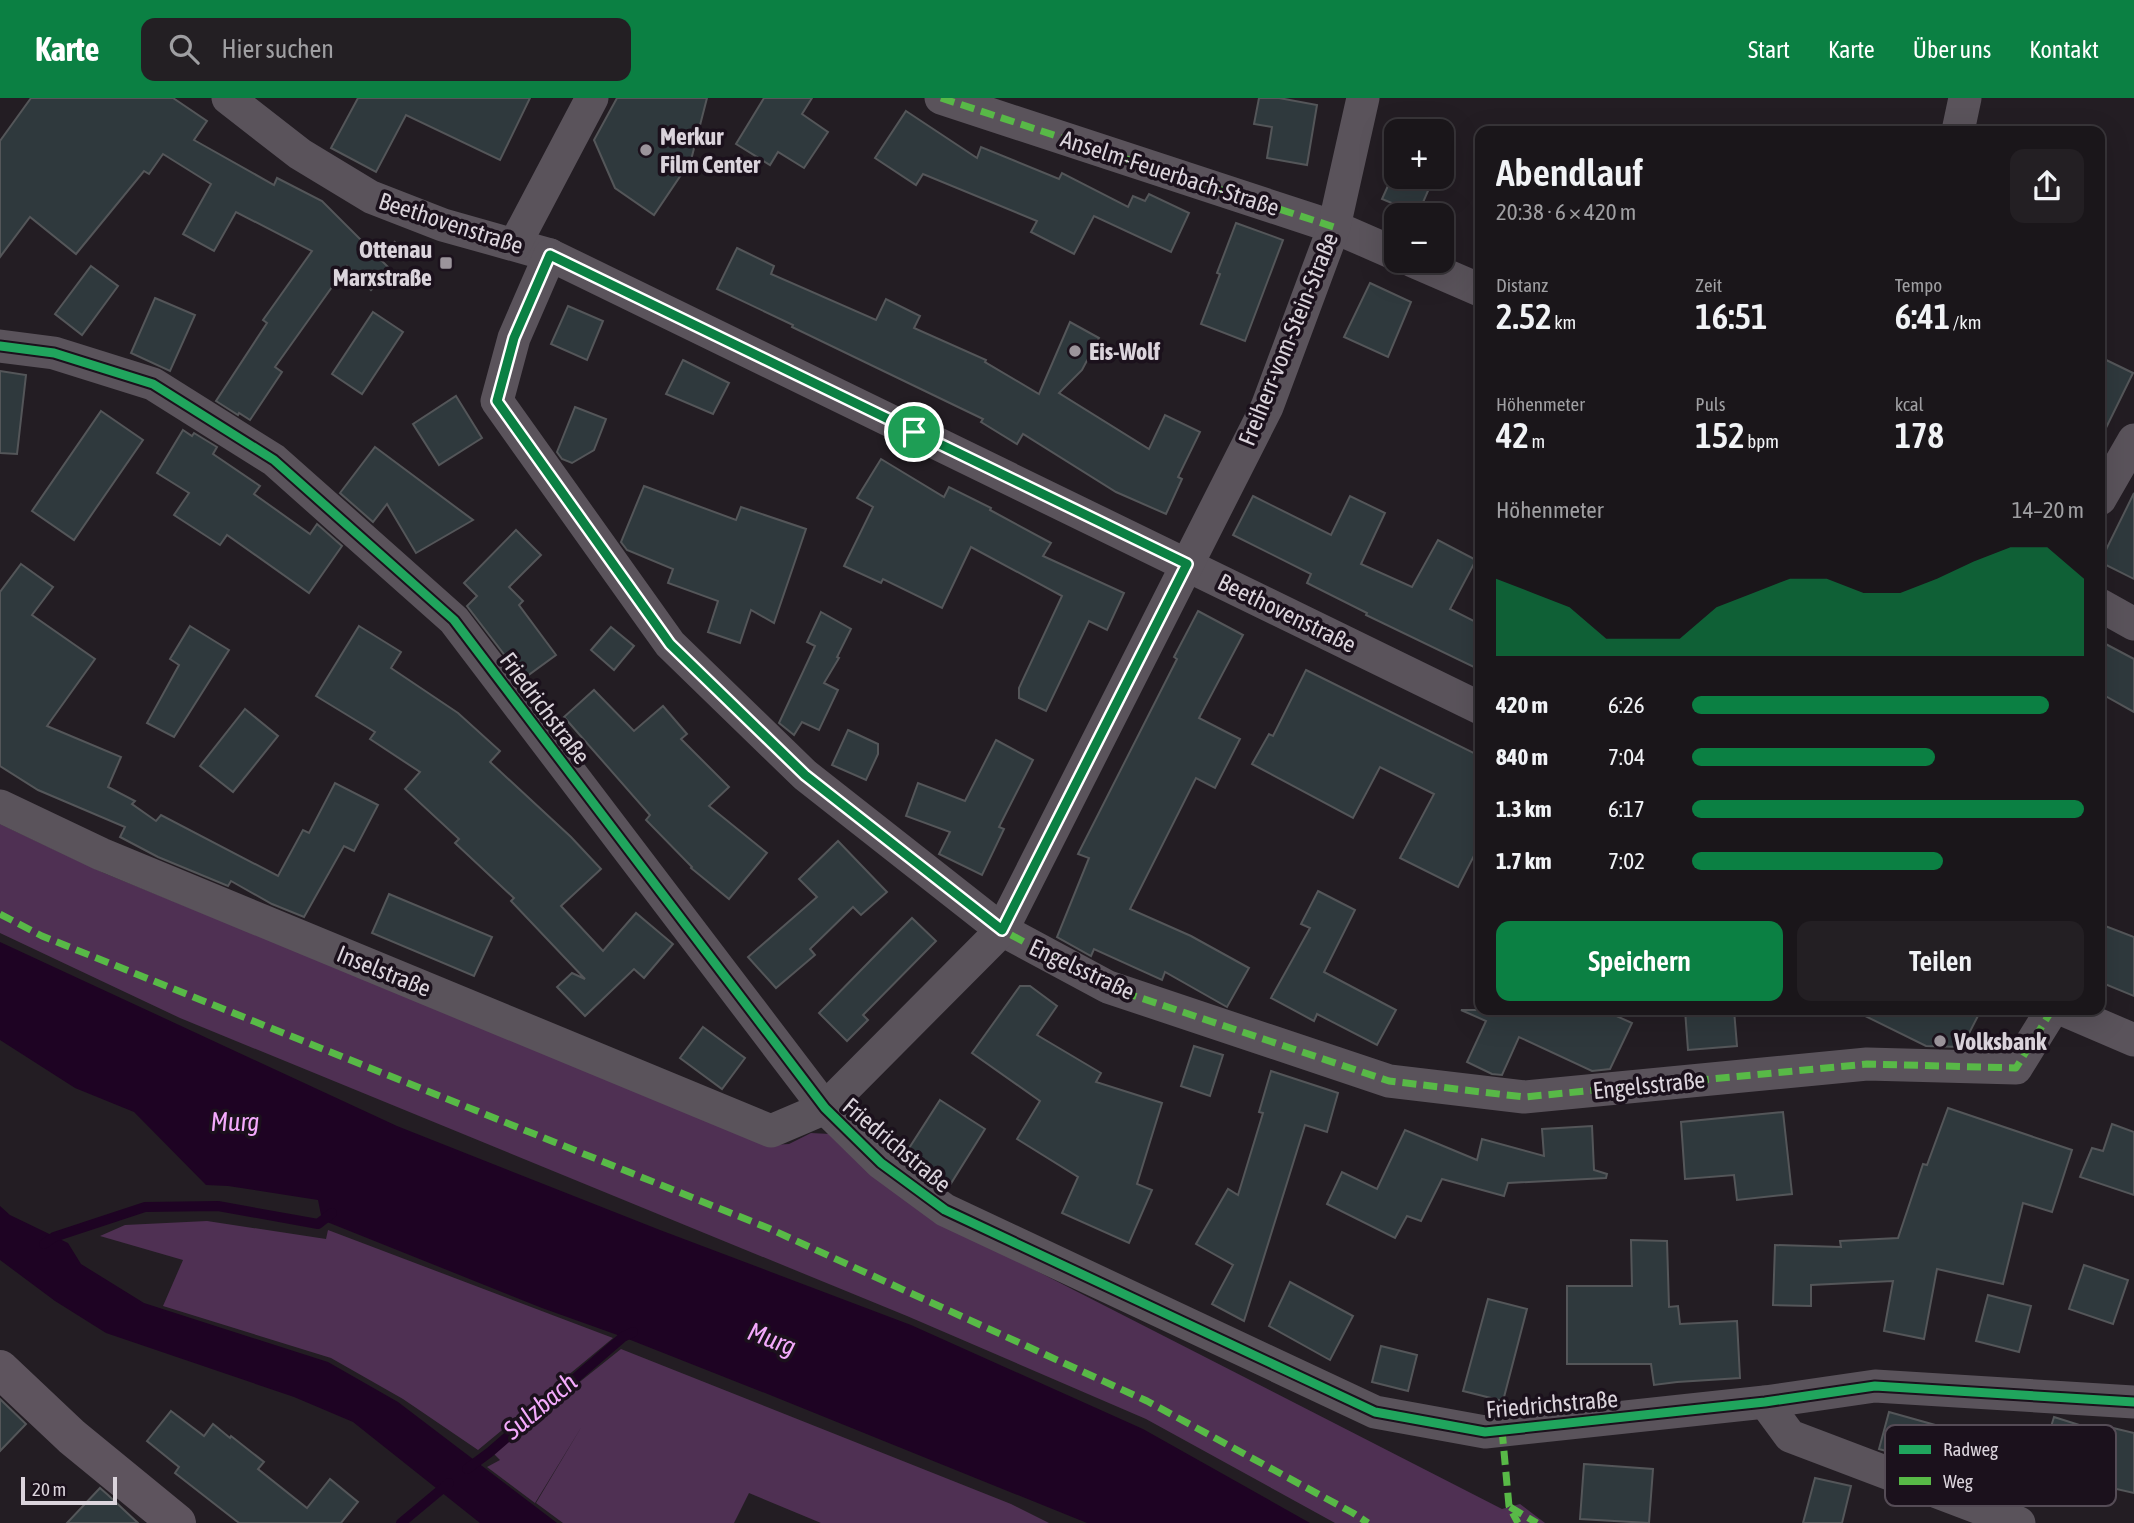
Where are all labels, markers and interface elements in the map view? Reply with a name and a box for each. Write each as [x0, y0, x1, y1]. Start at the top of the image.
search box [141, 18, 631, 81]
text: Karte [35, 30, 99, 68]
icon: search [165, 30, 203, 68]
text: Hier suchen [221, 34, 334, 64]
text: Start [1748, 36, 1790, 63]
text: Karte [1828, 36, 1875, 63]
text: Über uns [1913, 36, 1991, 63]
text: Kontakt [2029, 36, 2099, 63]
map controls [1384, 119, 1454, 273]
button: + [1384, 119, 1454, 189]
place label: Merkur Film Center [660, 123, 761, 178]
street label: Anselm-Feuerbach-Straße [1057, 125, 1283, 221]
marker: Merkur Film Center [638, 142, 654, 158]
button: share [2010, 149, 2084, 223]
text: Abendlauf [1496, 151, 1643, 194]
street label: Beethovenstraße [375, 187, 527, 259]
text: 20:38 · 6 × 420 m [1496, 199, 1636, 225]
button: − [1384, 203, 1454, 273]
street label: Freiherr-vom-Stein-Straße [1233, 229, 1343, 449]
place label: Ottenau Marxstraße [333, 236, 432, 291]
marker: Ottenau Marxstraße [438, 255, 454, 271]
text: Distanz [1496, 274, 1548, 296]
text: Zeit [1695, 274, 1722, 296]
text: Tempo [1895, 274, 1942, 296]
text: 2.52 [1496, 296, 1552, 336]
text: 16:51 [1695, 296, 1767, 336]
text: 6:41 [1895, 296, 1950, 336]
text: km [1552, 311, 1576, 333]
text: /km [1950, 311, 1981, 333]
place label: Eis-Wolf [1089, 338, 1161, 365]
marker: Eis-Wolf [1067, 343, 1083, 359]
text: Höhenmeter [1496, 393, 1585, 415]
text: Puls [1695, 393, 1726, 415]
text: kcal [1895, 393, 1924, 415]
pin [884, 402, 944, 462]
icon: arrive [895, 413, 933, 451]
text: 42 [1496, 415, 1529, 455]
text: 152 [1695, 415, 1745, 455]
text: 178 [1895, 415, 1944, 455]
text: m [1529, 430, 1545, 452]
text: bpm [1745, 430, 1779, 452]
text: Höhenmeter [1496, 497, 1604, 523]
text: 14–20 m [2012, 497, 2084, 523]
street label: Beethovenstraße [1214, 568, 1360, 658]
street label: Friedrichstraße [494, 647, 596, 769]
text: 420 m [1496, 692, 1548, 718]
text: 6:26 [1608, 692, 1645, 718]
text: 840 m [1496, 744, 1548, 770]
text: 7:04 [1608, 744, 1645, 770]
text: 1.3 km [1496, 796, 1552, 822]
text: 6:17 [1608, 796, 1645, 822]
text: 1.7 km [1496, 848, 1552, 874]
text: 7:02 [1608, 848, 1645, 874]
button: Speichern [1496, 921, 1783, 1001]
button: Teilen [1797, 921, 2084, 1001]
street label: Engelsstraße [1025, 933, 1139, 1005]
street label: Inselstraße [333, 940, 435, 1002]
place label: Volksbank [1953, 1028, 2047, 1055]
marker: Volksbank [1932, 1033, 1948, 1049]
street label: Engelsstraße [1592, 1066, 1706, 1104]
street label: Friedrichstraße [838, 1092, 956, 1198]
water label: Murg [210, 1107, 260, 1137]
water label: Murg [744, 1316, 800, 1362]
water label: Sulzbach [497, 1367, 583, 1446]
street label: Friedrichstraße [1485, 1385, 1619, 1423]
legend [1885, 1425, 2116, 1506]
text: Radweg [1943, 1438, 1999, 1460]
text: Weg [1943, 1470, 1974, 1492]
scale bar [21, 1474, 117, 1506]
text: 20 m [32, 1478, 66, 1500]

